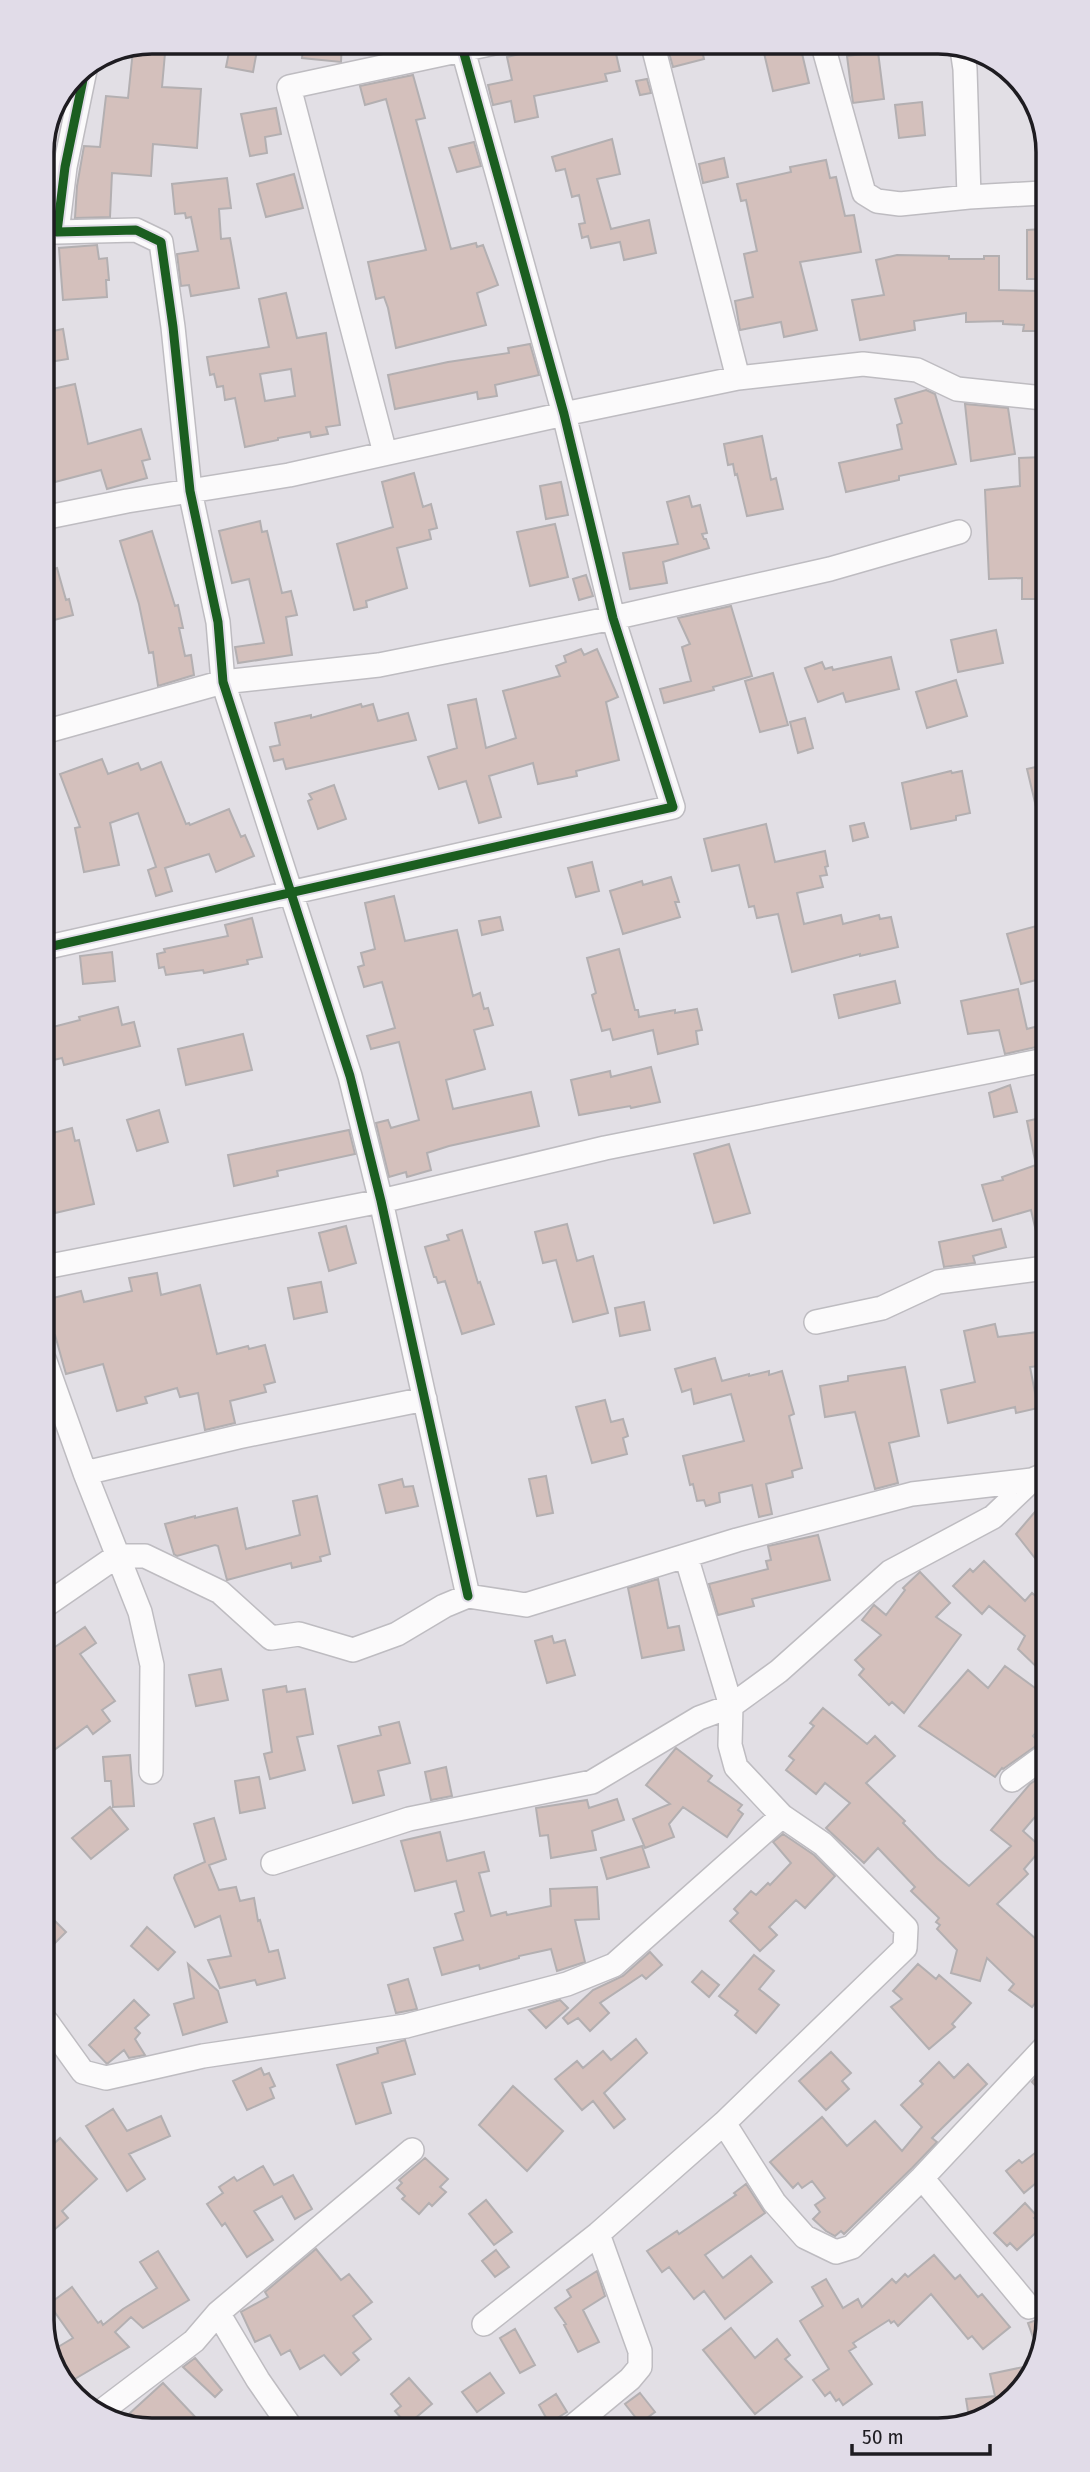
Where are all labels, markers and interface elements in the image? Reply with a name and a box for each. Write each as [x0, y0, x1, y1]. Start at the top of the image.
scale bar [852, 2412, 990, 2456]
text: 50 m [862, 2424, 904, 2450]

